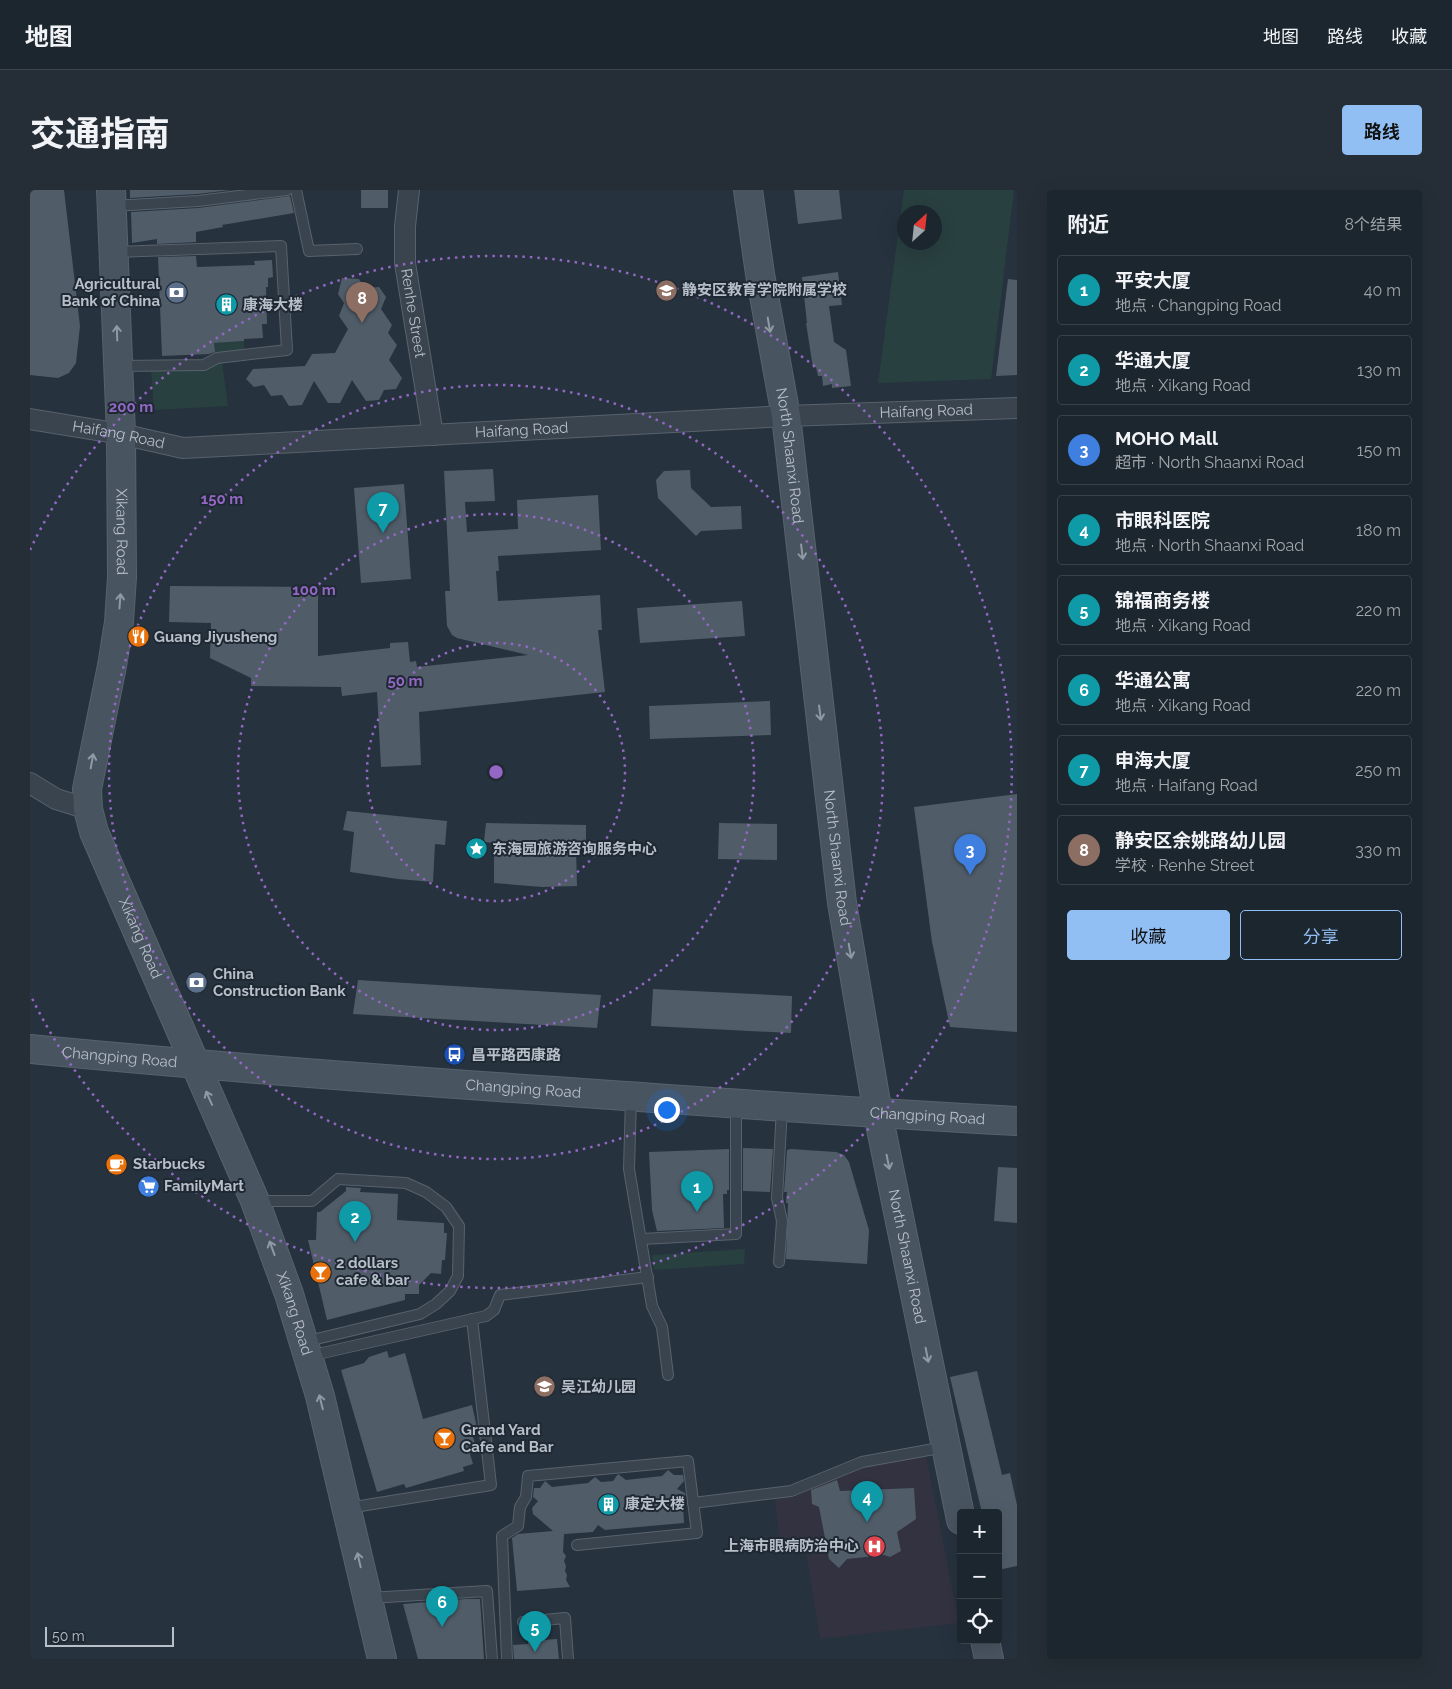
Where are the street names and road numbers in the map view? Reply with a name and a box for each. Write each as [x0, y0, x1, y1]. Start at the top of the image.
street label: Renhe Street [397, 267, 429, 359]
street label: North Shaanxi Road [772, 386, 807, 525]
street label: Haifang Road [879, 401, 973, 422]
street label: Haifang Road [71, 417, 166, 453]
street label: Haifang Road [475, 419, 569, 441]
street label: Xikang Road [112, 488, 131, 575]
street label: North Shaanxi Road [820, 789, 855, 927]
street label: Xikang Road [115, 895, 166, 982]
street label: Changping Road [61, 1043, 178, 1071]
street label: Changping Road [465, 1076, 582, 1102]
street label: Changping Road [869, 1104, 986, 1128]
street label: North Shaanxi Road [885, 1188, 930, 1325]
street label: Xikang Road [273, 1269, 316, 1357]

